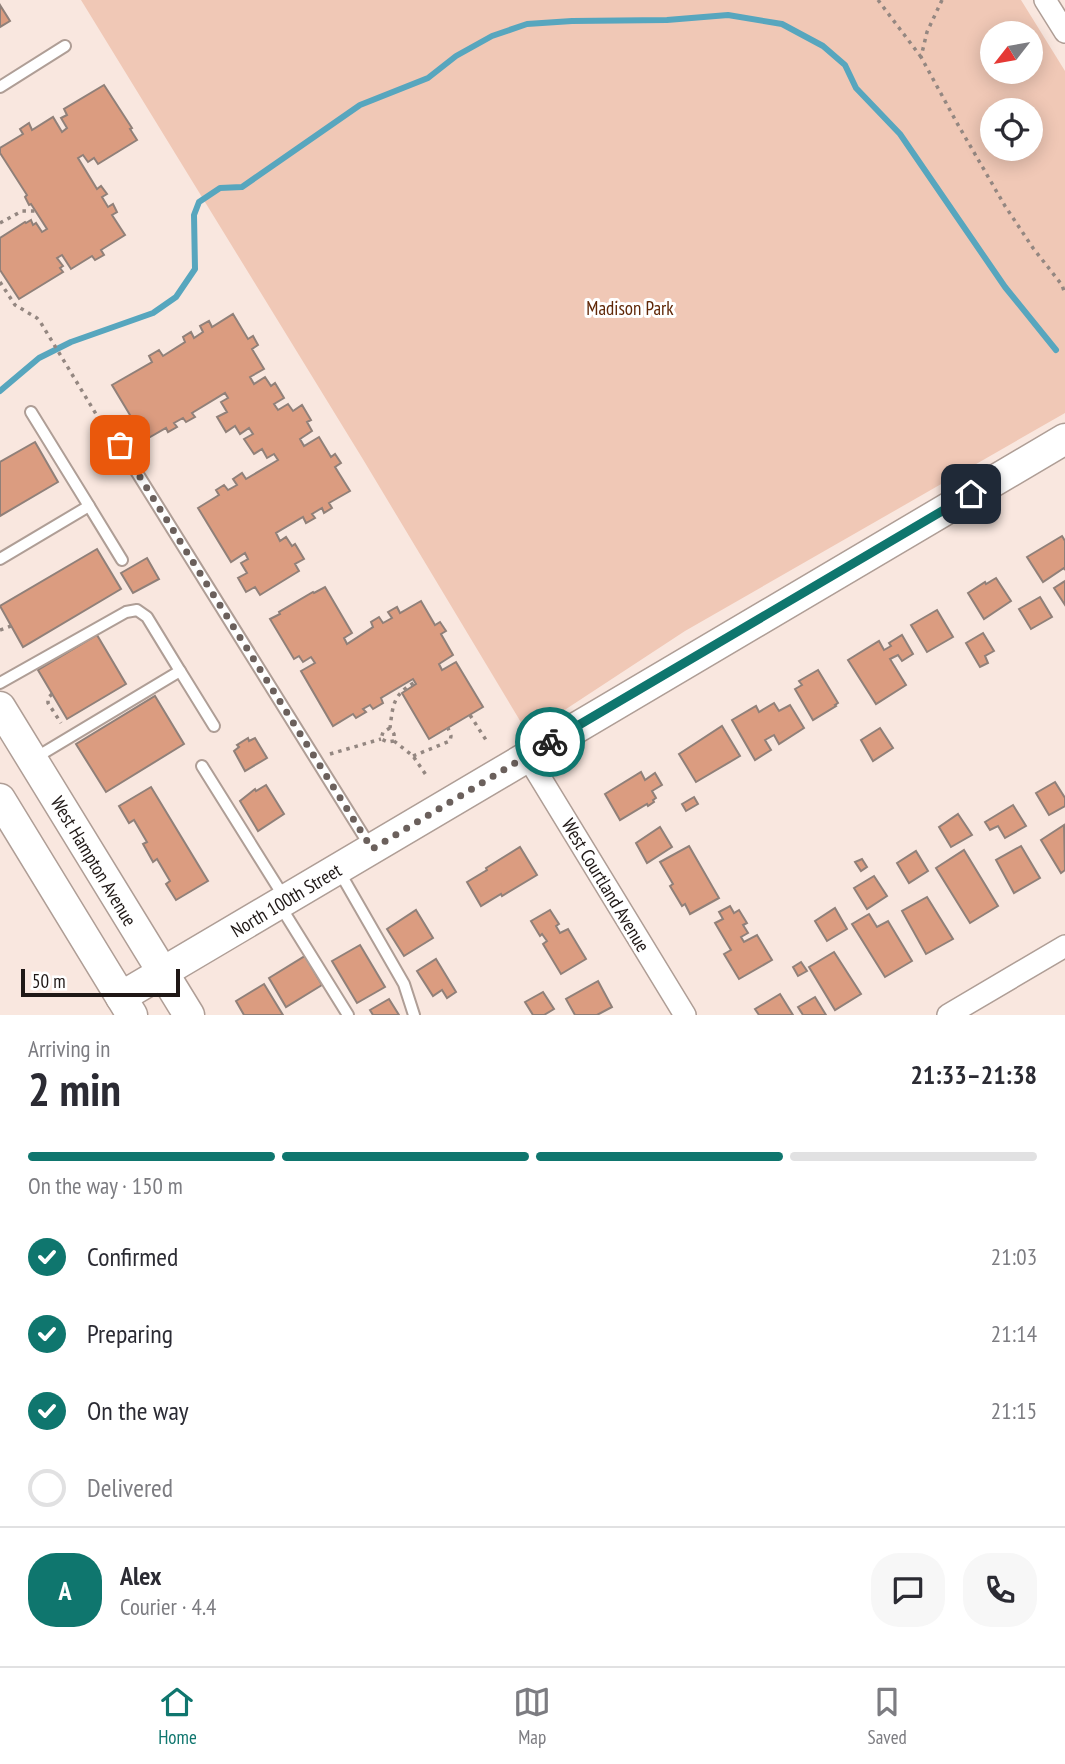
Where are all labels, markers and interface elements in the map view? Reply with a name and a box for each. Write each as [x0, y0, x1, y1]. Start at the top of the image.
north arrow [980, 21, 1043, 84]
map controls [980, 21, 1043, 161]
button: locate [980, 98, 1043, 161]
park label: Madison Park [586, 296, 674, 320]
pin [90, 415, 150, 475]
icon: bag [101, 426, 139, 464]
pin [941, 464, 1001, 524]
icon: home [952, 475, 990, 513]
courier [515, 707, 585, 777]
icon: bike [531, 723, 569, 761]
street label: West Hampton Avenue [46, 792, 142, 930]
street label: West Courtland Avenue [557, 814, 655, 956]
street label: North 100th Street [227, 857, 346, 942]
scale bar [21, 966, 180, 998]
text: 50 m [32, 969, 66, 993]
text: Arriving in [28, 1034, 110, 1063]
text: 21:33–21:38 [910, 1058, 1037, 1091]
text: 2 min [28, 1059, 121, 1119]
text: On the way · 150 m [28, 1171, 183, 1200]
icon: check [28, 1238, 66, 1276]
text: Confirmed [87, 1240, 178, 1273]
text: 21:03 [991, 1242, 1037, 1271]
icon: check [28, 1315, 66, 1353]
text: Preparing [87, 1317, 173, 1350]
text: 21:14 [991, 1319, 1037, 1348]
icon: check [28, 1392, 66, 1430]
text: On the way [87, 1394, 189, 1427]
text: 21:15 [991, 1396, 1037, 1425]
text: Delivered [87, 1471, 173, 1504]
button: chat [871, 1553, 945, 1627]
button: phone [963, 1553, 1037, 1627]
text: Alex [120, 1559, 161, 1592]
text: A [58, 1574, 72, 1607]
text: Courier · 4.4 [120, 1592, 216, 1621]
tab: Home [158, 1683, 197, 1749]
tab: Map [513, 1683, 551, 1749]
tab: Saved [868, 1683, 907, 1749]

